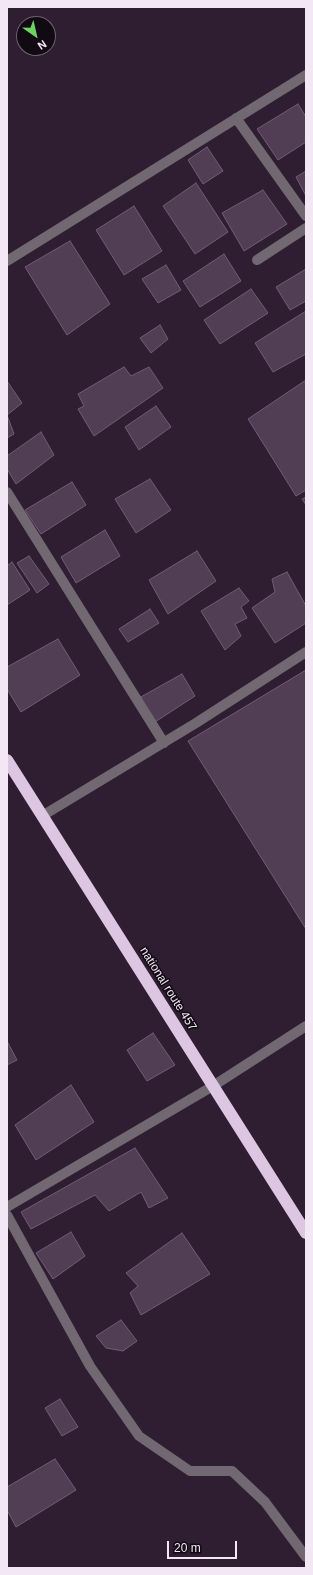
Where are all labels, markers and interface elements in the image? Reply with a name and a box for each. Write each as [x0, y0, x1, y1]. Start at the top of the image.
north arrow [16, 16, 56, 56]
text: N [36, 38, 49, 52]
street label: national route 457 [136, 944, 200, 1034]
scale bar [169, 1533, 239, 1559]
text: 20 m [174, 1541, 201, 1555]

